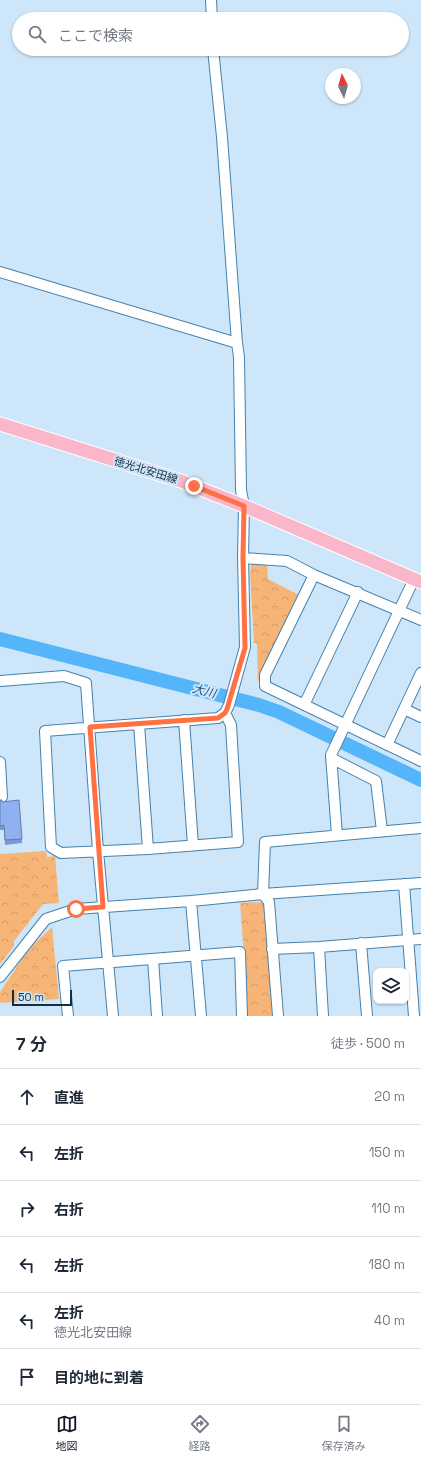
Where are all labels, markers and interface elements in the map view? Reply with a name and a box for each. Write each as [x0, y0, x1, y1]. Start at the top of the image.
search box [12, 12, 409, 56]
icon: search [26, 23, 48, 45]
text: ここで検索 [58, 26, 133, 45]
north arrow [325, 68, 361, 104]
street label: 徳光北安田線 [112, 454, 180, 486]
route end [185, 477, 203, 495]
water label: 大川 [190, 680, 220, 702]
route start [67, 900, 85, 918]
map controls [373, 968, 409, 1004]
button: layers [373, 968, 409, 1004]
scale bar [12, 988, 72, 1007]
text: 50 m [18, 990, 44, 1004]
text: 7 分 [16, 1033, 47, 1055]
text: 徒歩 · 500 m [331, 1035, 405, 1052]
icon: ahead [16, 1086, 38, 1108]
text: 直進 [54, 1088, 84, 1107]
text: 20 m [374, 1088, 405, 1105]
icon: left [16, 1142, 38, 1164]
text: 左折 [54, 1144, 84, 1163]
text: 150 m [369, 1144, 405, 1161]
icon: right [16, 1198, 38, 1220]
text: 右折 [54, 1200, 84, 1219]
text: 110 m [371, 1200, 405, 1217]
icon: left [16, 1254, 38, 1276]
text: 左折 [54, 1256, 84, 1275]
text: 180 m [369, 1256, 405, 1273]
text: 左折 [54, 1303, 84, 1322]
icon: left [16, 1310, 38, 1332]
text: 40 m [374, 1312, 405, 1329]
text: 徳光北安田線 [54, 1324, 132, 1341]
icon: arrive [16, 1366, 38, 1388]
text: 目的地に到着 [54, 1368, 144, 1387]
tab: 地図 [56, 1413, 78, 1453]
tab: 経路 [189, 1413, 211, 1453]
tab: 保存済み [322, 1413, 366, 1453]

